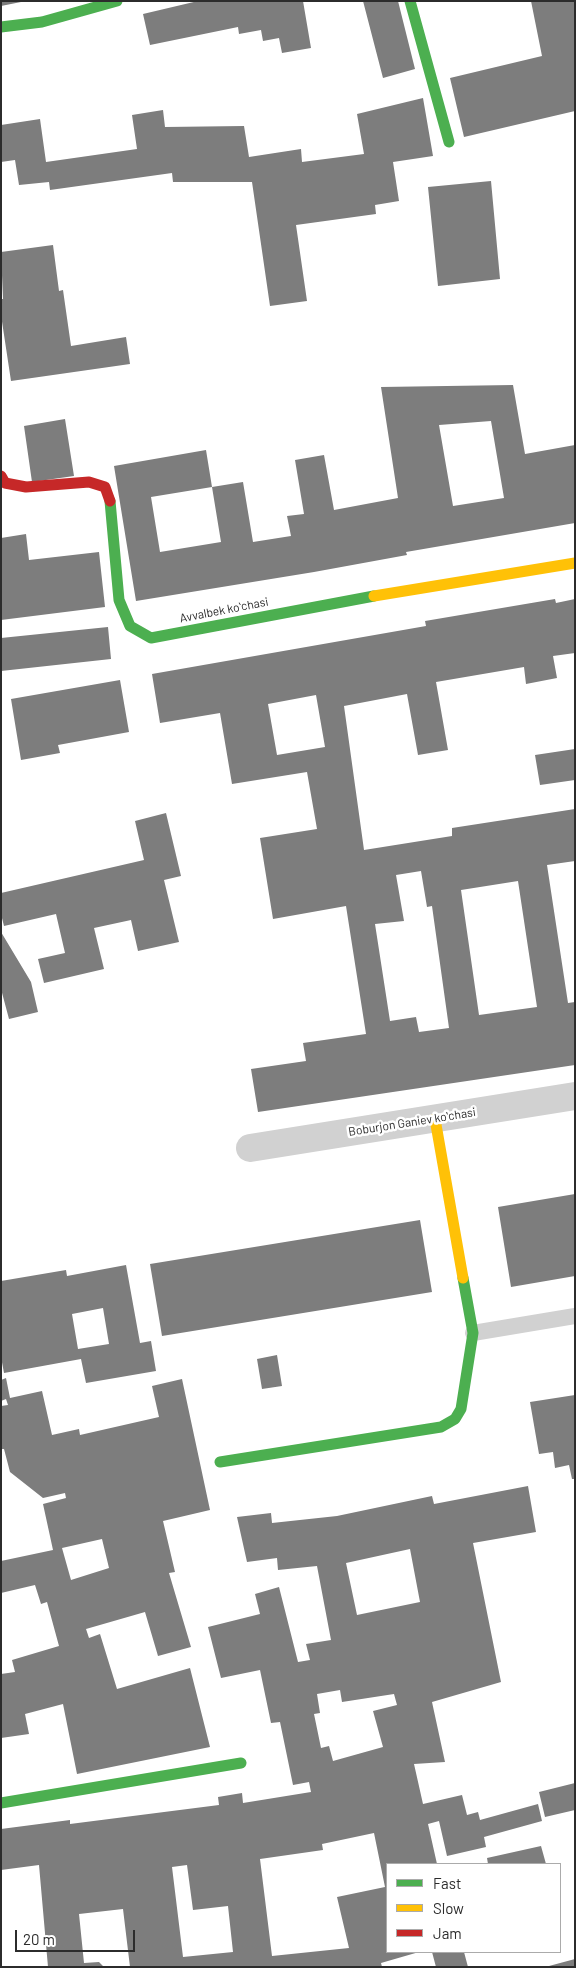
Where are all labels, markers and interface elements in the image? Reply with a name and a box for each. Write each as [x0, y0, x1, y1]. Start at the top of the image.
street label: Avvalbek koʻchasi [178, 594, 270, 626]
street label: Boburjon Ganiev koʻchasi [347, 1105, 477, 1139]
legend [386, 1863, 561, 1953]
text: Fast [433, 1874, 461, 1892]
text: Slow [433, 1899, 464, 1917]
scale bar [18, 1920, 138, 1952]
text: Jam [433, 1924, 462, 1942]
text: 20 m [23, 1930, 55, 1948]

